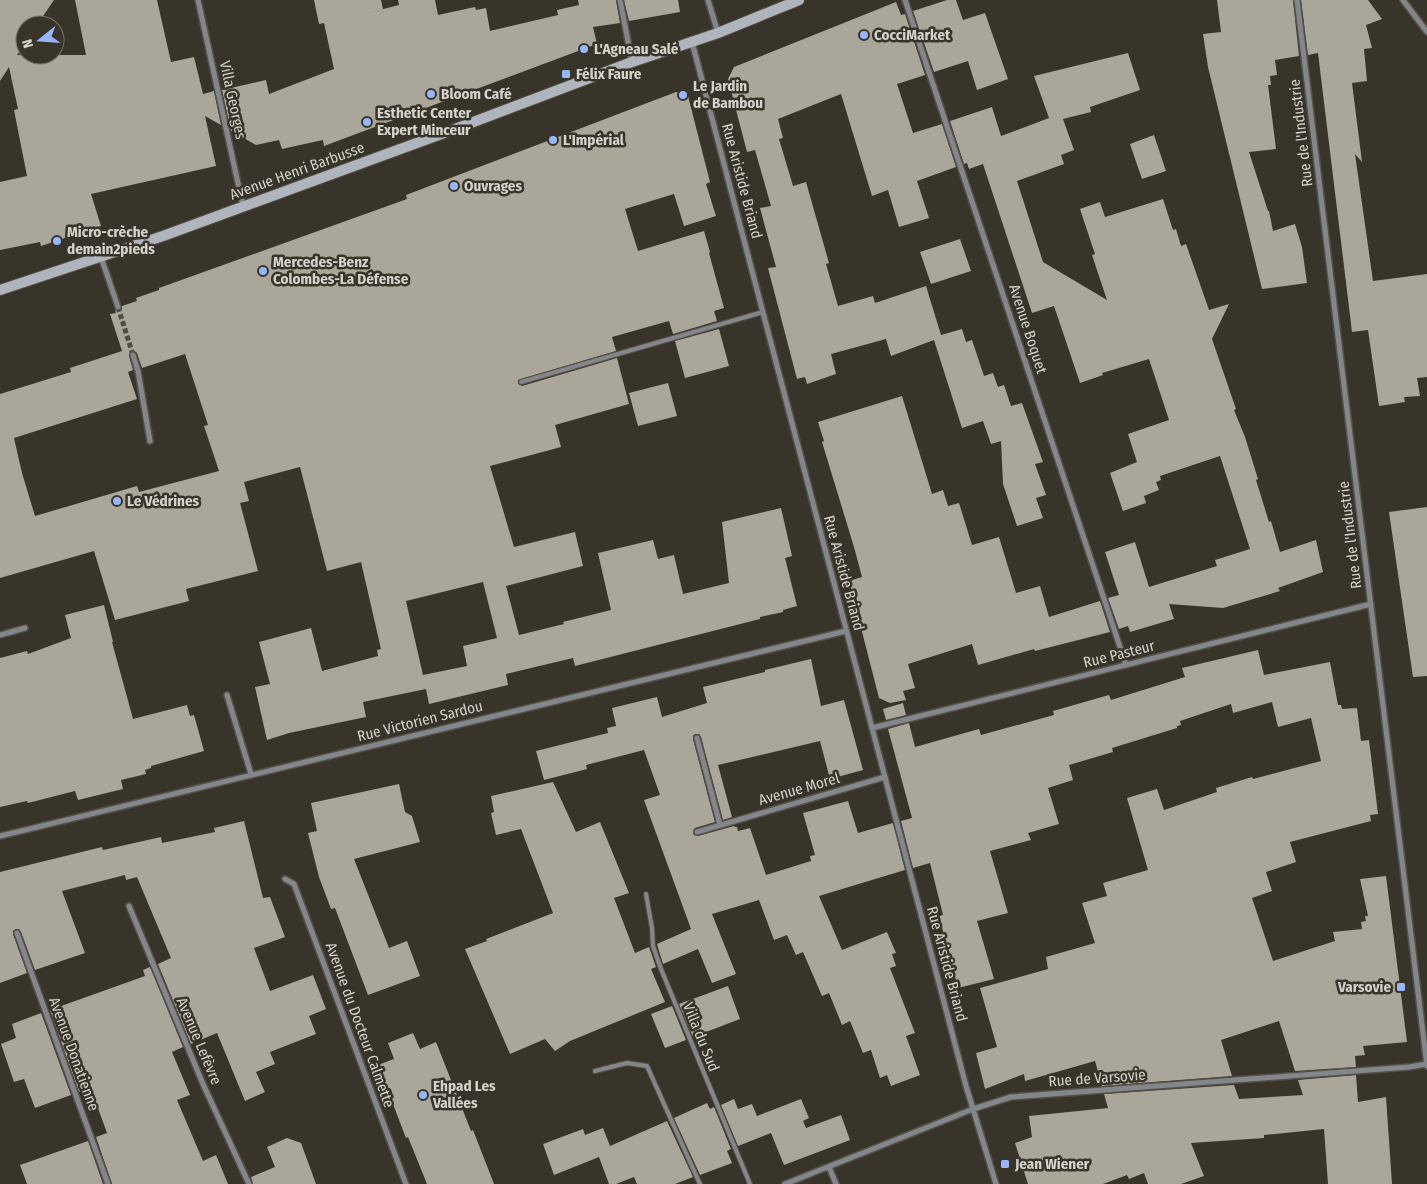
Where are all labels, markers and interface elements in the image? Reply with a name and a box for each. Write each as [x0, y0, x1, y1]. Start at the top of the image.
north arrow [15, 15, 65, 65]
place label: CocciMarket [874, 26, 951, 44]
marker: CocciMarket [858, 29, 870, 41]
text: N [19, 37, 37, 50]
place label: L'Agneau Salé [594, 40, 679, 58]
marker: L'Agneau Salé [578, 43, 590, 55]
street label: Villa Georges [216, 59, 250, 141]
place label: Félix Faure [576, 65, 642, 83]
marker: Félix Faure [560, 68, 572, 80]
place label: Le Jardin de Bambou [693, 77, 763, 112]
street label: Rue de l'Industrie [1285, 78, 1317, 188]
place label: Bloom Café [441, 85, 512, 103]
marker: Bloom Café [425, 88, 437, 100]
marker: Le Jardin de Bambou [677, 89, 689, 101]
place label: Esthetic Center Expert Minceur [377, 104, 472, 139]
marker: Esthetic Center Expert Minceur [361, 116, 373, 128]
street label: Rue Aristide Briand [718, 121, 766, 241]
place label: L'Impérial [563, 131, 625, 149]
marker: L'Impérial [547, 134, 559, 146]
street label: Avenue Henri Barbusse [227, 138, 367, 204]
place label: Ouvrages [464, 177, 522, 195]
marker: Ouvrages [448, 180, 460, 192]
place label: Micro-crèche demain2pieds [67, 223, 155, 258]
marker: Micro-crèche demain2pieds [51, 235, 63, 247]
place label: Mercedes-Benz Colombes-La Défense [273, 253, 409, 288]
marker: Mercedes-Benz Colombes-La Défense [257, 265, 269, 277]
street label: Avenue Boquet [1005, 282, 1051, 376]
street label: Rue de l'Industrie [1334, 480, 1366, 590]
place label: Le Védrines [127, 492, 200, 510]
marker: Le Védrines [111, 495, 123, 507]
street label: Rue Aristide Briand [820, 513, 868, 633]
street label: Rue Pasteur [1081, 636, 1157, 672]
street label: Rue Victorien Sardou [355, 697, 485, 745]
street label: Avenue Morel [756, 769, 842, 809]
street label: Rue Aristide Briand [923, 904, 971, 1024]
street label: Avenue du Docteur Calmette [322, 940, 398, 1110]
place label: Varsovie [1337, 978, 1391, 996]
marker: Varsovie [1395, 981, 1407, 993]
street label: Avenue Donatienne [45, 995, 103, 1113]
street label: Avenue Lefèvre [173, 995, 225, 1087]
street label: Villa du Sud [679, 1000, 723, 1074]
street label: Rue de Varsovie [1048, 1066, 1146, 1090]
place label: Ehpad Les Vallées [432, 1077, 496, 1112]
marker: Ehpad Les Vallées [417, 1089, 429, 1101]
place label: Jean Wiener [1014, 1155, 1090, 1173]
marker: Jean Wiener [999, 1158, 1011, 1170]

